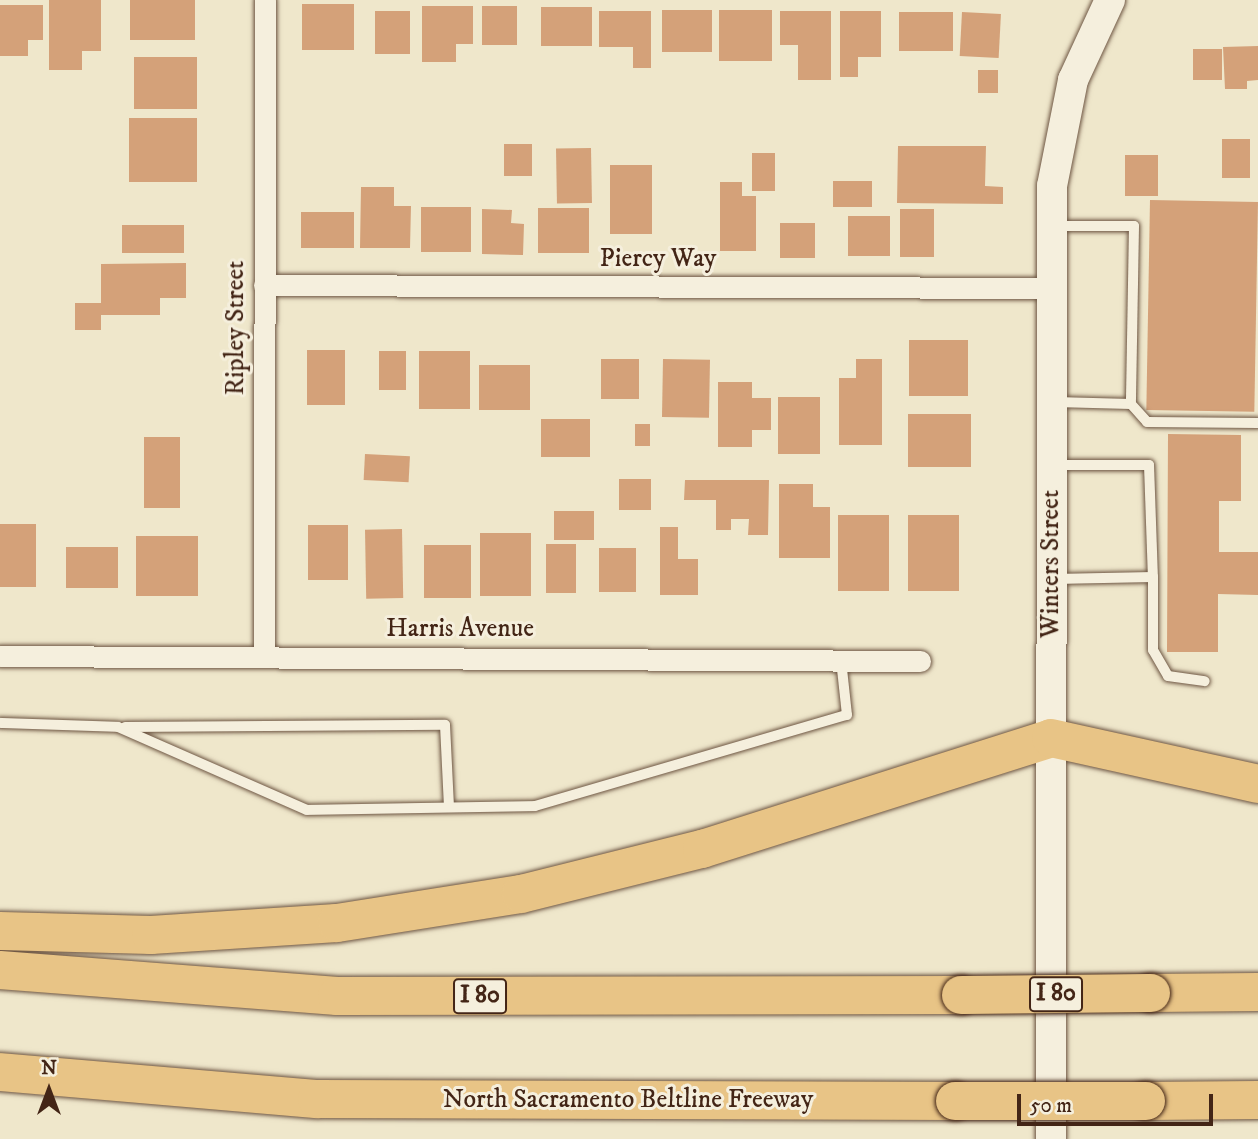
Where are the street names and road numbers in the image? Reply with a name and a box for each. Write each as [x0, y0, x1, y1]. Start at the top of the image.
street label: Piercy Way [600, 243, 716, 275]
street label: Ripley Street [220, 261, 252, 395]
street label: Winters Street [1035, 490, 1067, 638]
street label: Harris Avenue [386, 613, 534, 645]
road number: I 80 [1028, 974, 1084, 1014]
road number: I 80 [452, 976, 508, 1016]
street label: North Sacramento Beltline Freeway [443, 1084, 813, 1116]

